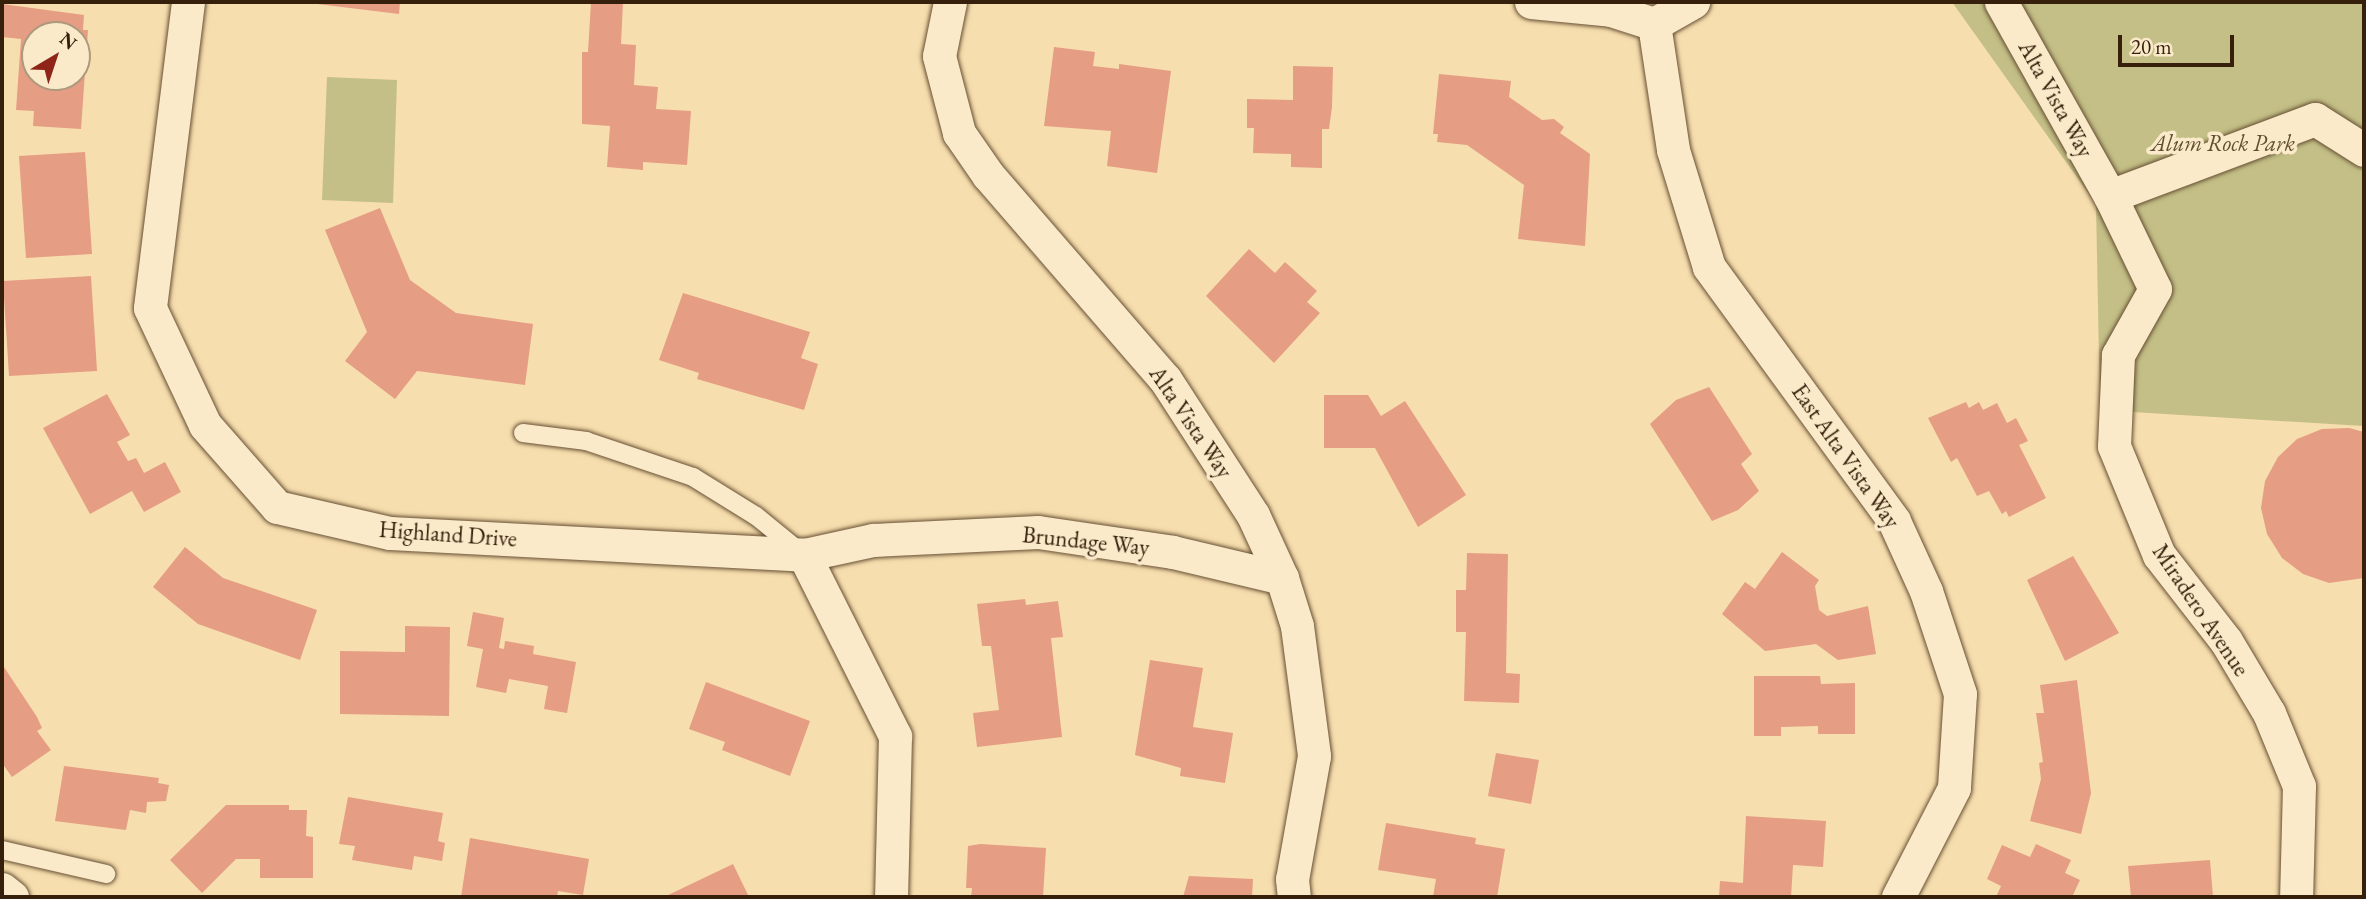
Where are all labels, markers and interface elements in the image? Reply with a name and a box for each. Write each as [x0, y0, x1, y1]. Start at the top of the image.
north arrow [21, 21, 91, 91]
scale bar [2121, 21, 2236, 65]
text: N [54, 26, 82, 55]
text: 20 m [2131, 33, 2172, 60]
street label: Alta Vista Way [2013, 36, 2099, 162]
park label: Alum Rock Park [2151, 129, 2295, 157]
street label: Alta Vista Way [1143, 361, 1239, 483]
street label: East Alta Vista Way [1786, 378, 1906, 534]
street label: Highland Drive [378, 515, 518, 553]
street label: Brundage Way [1021, 521, 1151, 561]
street label: Miradero Avenue [2147, 539, 2255, 681]

